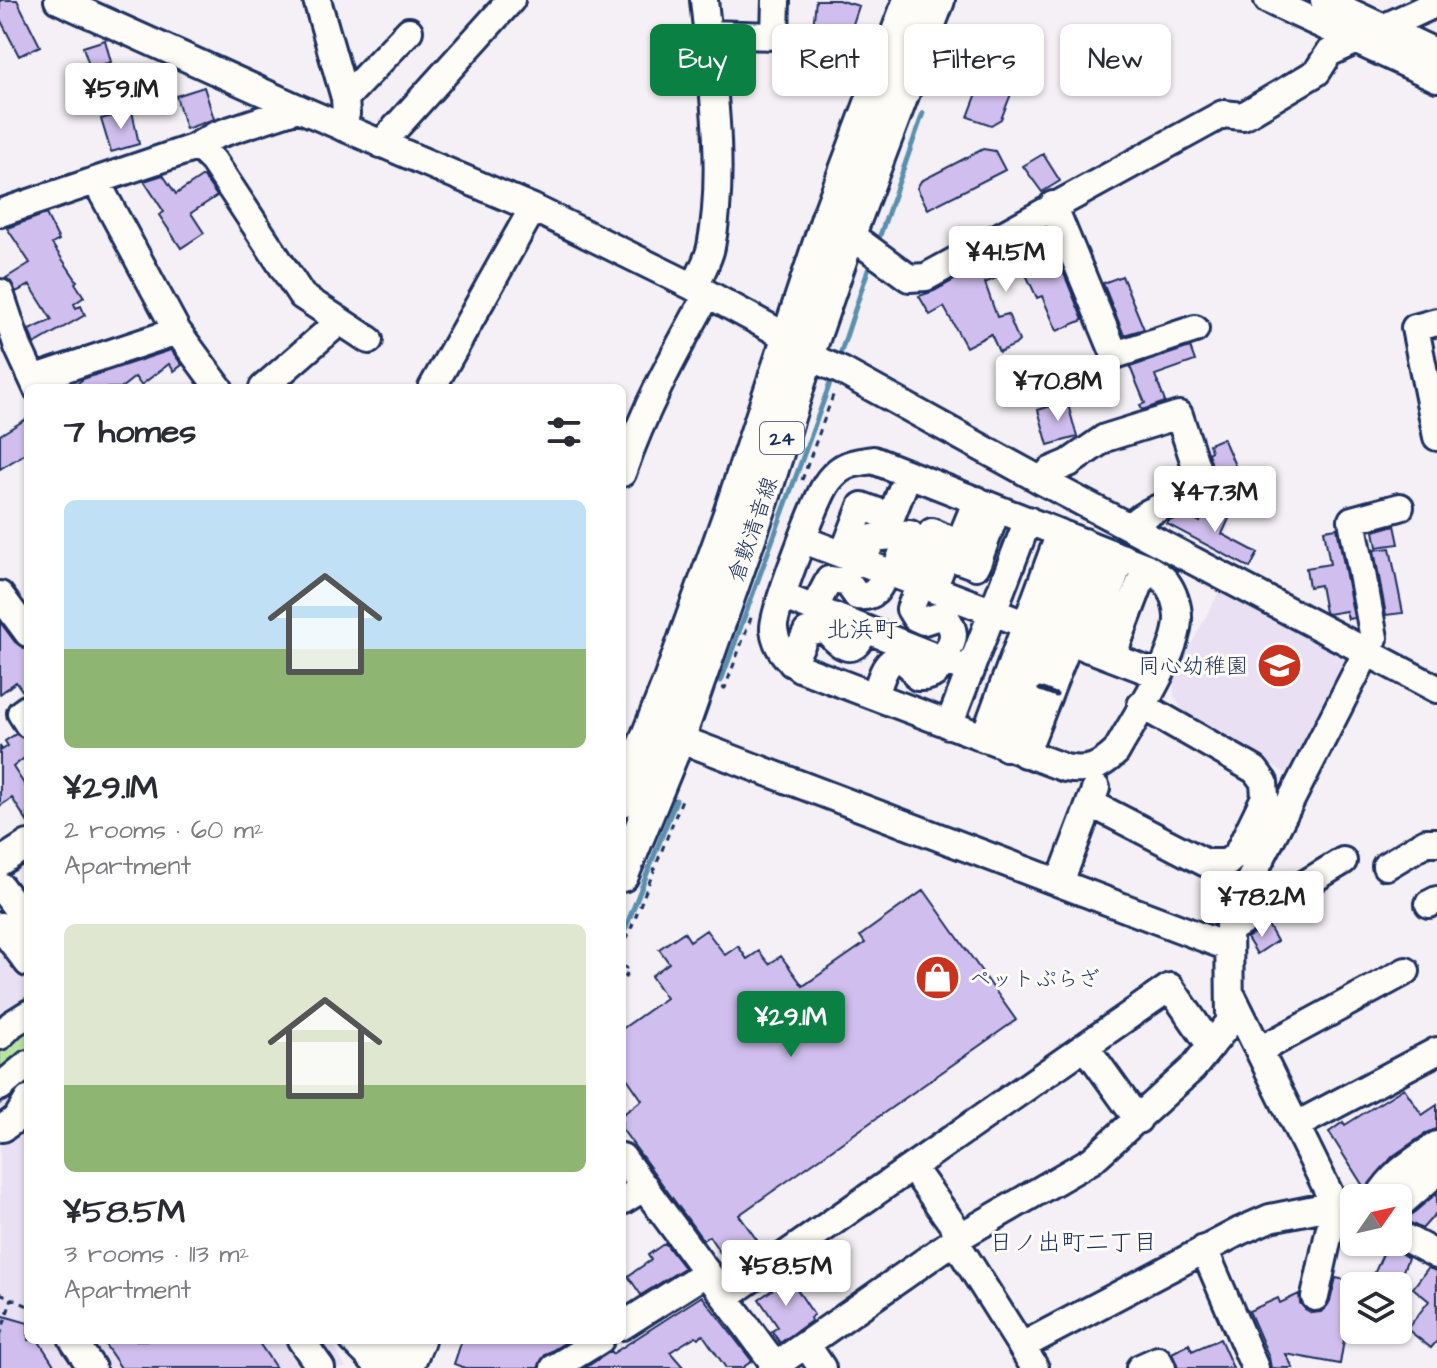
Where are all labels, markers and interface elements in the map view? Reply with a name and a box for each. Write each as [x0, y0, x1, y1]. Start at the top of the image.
chip: Buy [650, 24, 756, 96]
chip: Rent [772, 24, 888, 96]
chip: Filters [904, 24, 1044, 96]
chip: New [1060, 24, 1171, 96]
pin: ¥59.1M [56, 63, 186, 131]
text: ¥59.1M [83, 71, 159, 107]
pin: ¥41.5M [941, 226, 1071, 294]
text: ¥41.5M [967, 234, 1045, 270]
pin: ¥70.8M [993, 355, 1123, 423]
text: ¥70.8M [1014, 363, 1102, 399]
text: 7 homes [64, 408, 196, 456]
icon: filters [542, 410, 586, 454]
road number: 24 [760, 422, 804, 454]
pin: ¥47.3M [1150, 466, 1280, 534]
street label: 倉敷清音線 [721, 472, 786, 587]
text: ¥47.3M [1172, 474, 1258, 510]
icon: home [253, 552, 397, 696]
district label: 北浜町 [826, 613, 898, 647]
school or university icon: 同心幼稚園 [1255, 641, 1303, 689]
place label: 同心幼稚園 [1138, 651, 1248, 682]
text: ¥29.1M [64, 764, 158, 812]
text: 2 rooms · 60 m² [64, 812, 264, 848]
text: Apartment [64, 848, 191, 884]
pin: ¥78.2M [1197, 871, 1327, 939]
text: ¥78.2M [1219, 879, 1305, 915]
shop icon: ペットぷらざ [914, 954, 962, 1002]
place label: ペットぷらざ [969, 964, 1100, 995]
icon: home [253, 976, 397, 1120]
pin: ¥29.1M [726, 991, 856, 1059]
text: ¥29.1M [755, 999, 827, 1035]
north arrow [1340, 1184, 1412, 1256]
map controls [1340, 1184, 1412, 1344]
text: ¥58.5M [64, 1188, 185, 1236]
district label: 日ノ出町二丁目 [989, 1226, 1157, 1260]
text: 3 rooms · 113 m² [64, 1236, 249, 1272]
pin: ¥58.5M [721, 1240, 851, 1308]
text: ¥58.5M [740, 1248, 832, 1284]
text: Apartment [64, 1272, 191, 1308]
button: layers [1340, 1272, 1412, 1344]

